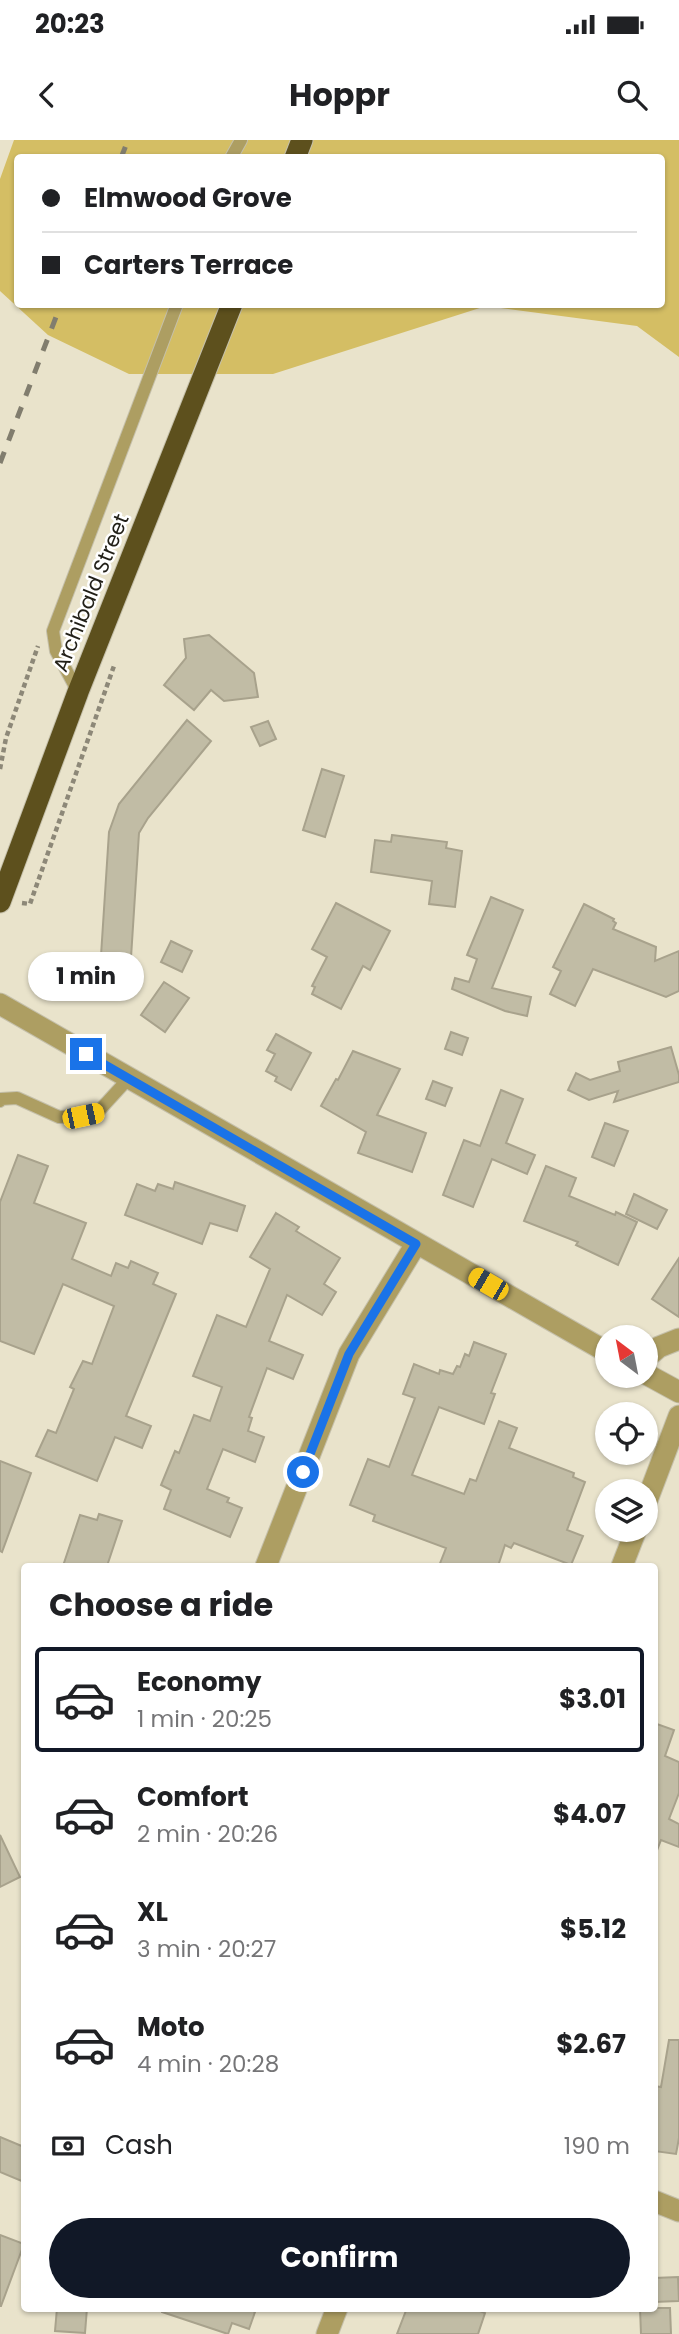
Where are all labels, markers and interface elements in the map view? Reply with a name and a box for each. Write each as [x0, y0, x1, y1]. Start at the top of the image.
text: 20:23 [35, 6, 105, 42]
text: Hoppr [289, 72, 390, 117]
icon: back [28, 76, 66, 114]
icon: search [613, 76, 651, 114]
text: Elmwood Grove [84, 180, 292, 216]
text: Carters Terrace [84, 247, 293, 283]
street label: Archibald Street [46, 509, 135, 676]
callout: 1 min [28, 953, 144, 1002]
text: 1 min [56, 960, 116, 992]
route end [70, 1038, 102, 1070]
car [61, 1101, 106, 1131]
car [465, 1264, 512, 1304]
north arrow [595, 1325, 658, 1388]
map controls [595, 1325, 658, 1542]
button: locate [595, 1402, 658, 1465]
route start [287, 1456, 319, 1488]
button: layers [595, 1479, 658, 1542]
text: Choose a ride [49, 1582, 273, 1627]
text: Economy [137, 1664, 261, 1700]
icon: car [53, 1668, 116, 1731]
text: $3.01 [559, 1681, 626, 1717]
text: 1 min · 20:25 [137, 1703, 272, 1735]
text: Comfort [137, 1779, 249, 1815]
icon: car [53, 1783, 116, 1846]
text: $4.07 [553, 1796, 626, 1832]
text: 2 min · 20:26 [137, 1818, 278, 1850]
text: XL [137, 1894, 168, 1930]
icon: car [53, 1898, 116, 1961]
text: $5.12 [560, 1911, 626, 1947]
text: 3 min · 20:27 [137, 1933, 276, 1965]
text: Moto [137, 2009, 205, 2045]
icon: car [53, 2013, 116, 2076]
text: $2.67 [556, 2026, 626, 2062]
text: 4 min · 20:28 [137, 2048, 279, 2080]
icon: cash [49, 2127, 87, 2165]
text: Cash [105, 2127, 173, 2163]
text: 190 m [564, 2130, 630, 2162]
button: Confirm [49, 2218, 630, 2298]

